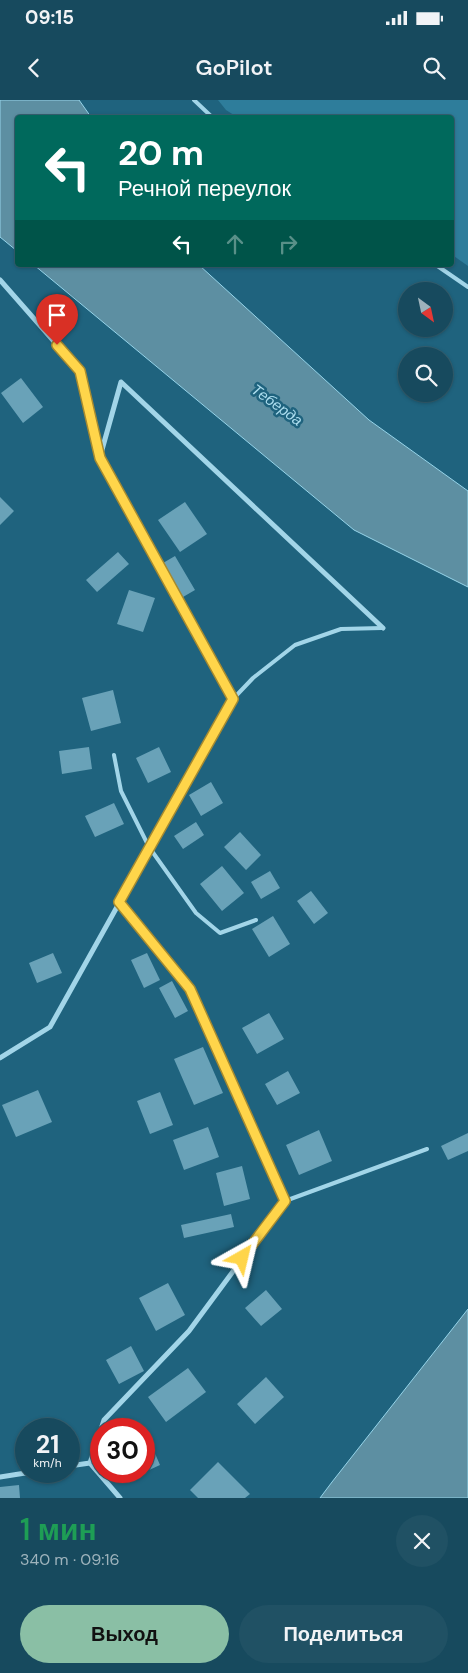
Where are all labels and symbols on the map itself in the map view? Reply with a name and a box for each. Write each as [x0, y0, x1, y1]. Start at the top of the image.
north arrow [398, 282, 452, 338]
pin [36, 294, 78, 345]
water label: Теберда [247, 380, 307, 430]
position arrow [215, 1231, 267, 1283]
speed limit sign: 30 [90, 1418, 155, 1483]

